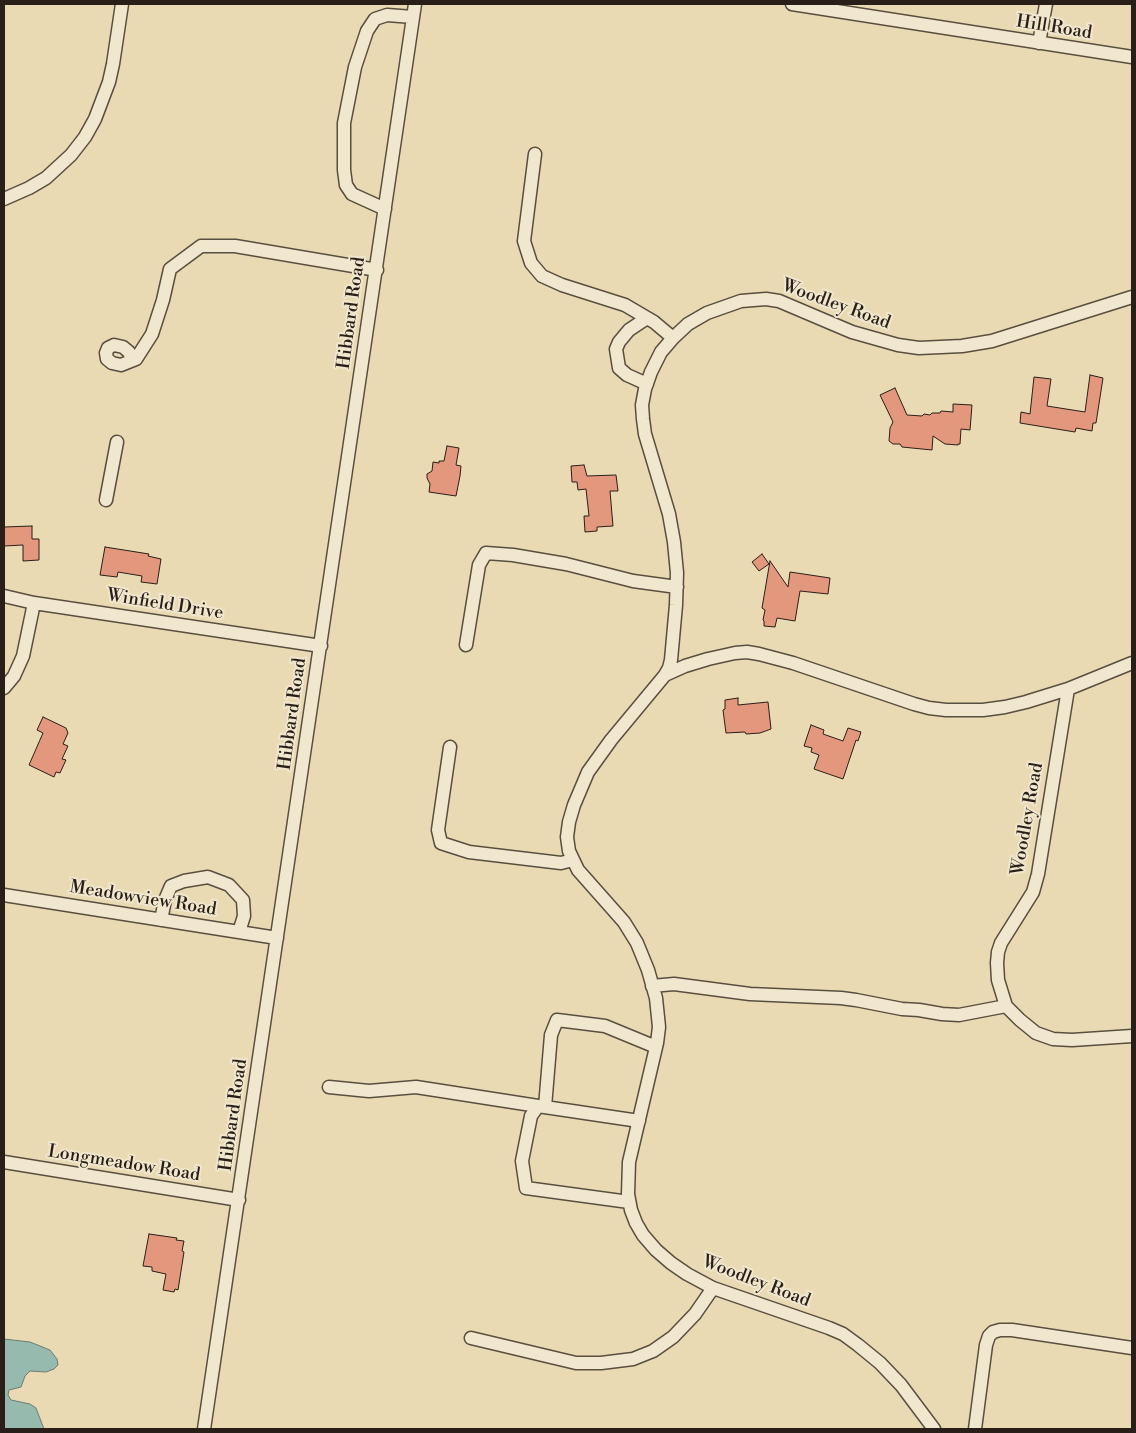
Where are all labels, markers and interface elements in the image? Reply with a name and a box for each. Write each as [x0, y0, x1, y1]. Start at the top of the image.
street label: Hill Road [1015, 11, 1093, 45]
street label: Hibbard Road [333, 255, 371, 371]
street label: Woodley Road [779, 275, 893, 335]
street label: Winfield Drive [105, 585, 225, 625]
street label: Hibbard Road [274, 656, 312, 772]
street label: Woodley Road [1007, 761, 1049, 877]
street label: Meadowview Road [68, 877, 218, 921]
street label: Hibbard Road [215, 1057, 253, 1173]
street label: Longmeadow Road [46, 1141, 202, 1187]
street label: Woodley Road [699, 1251, 813, 1313]

